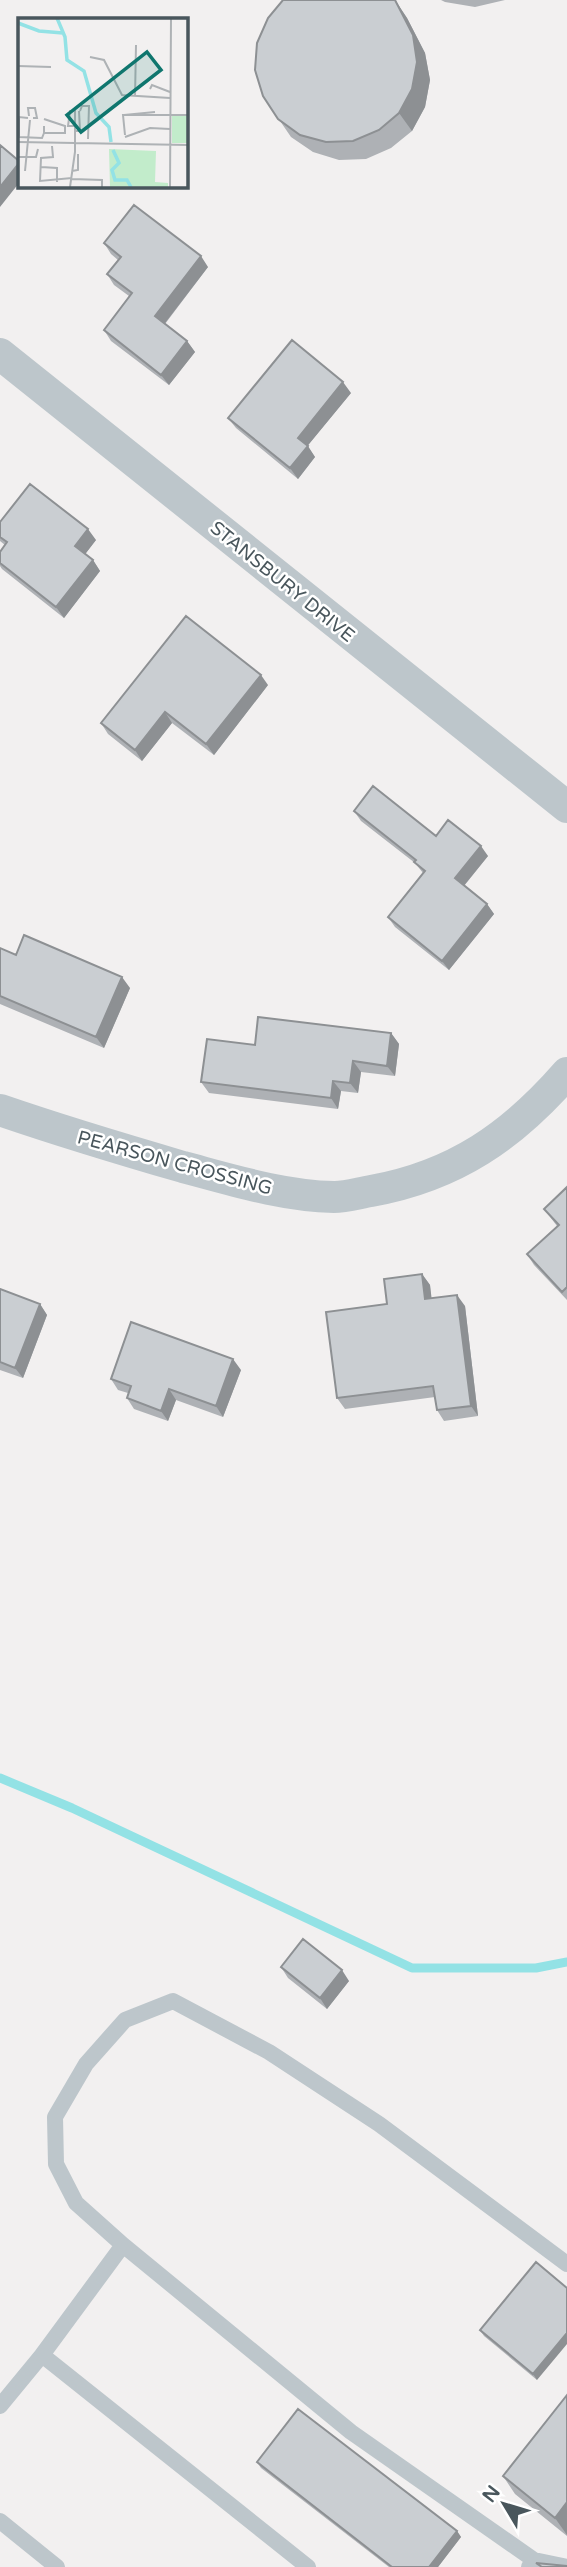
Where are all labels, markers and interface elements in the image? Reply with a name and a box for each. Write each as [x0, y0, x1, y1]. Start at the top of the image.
inset map [18, 18, 187, 187]
street label: STANSBURY DRIVE [206, 517, 359, 647]
street label: PEARSON CROSSING [75, 1126, 274, 1200]
north arrow [469, 2469, 539, 2539]
text: N [478, 2481, 505, 2507]

